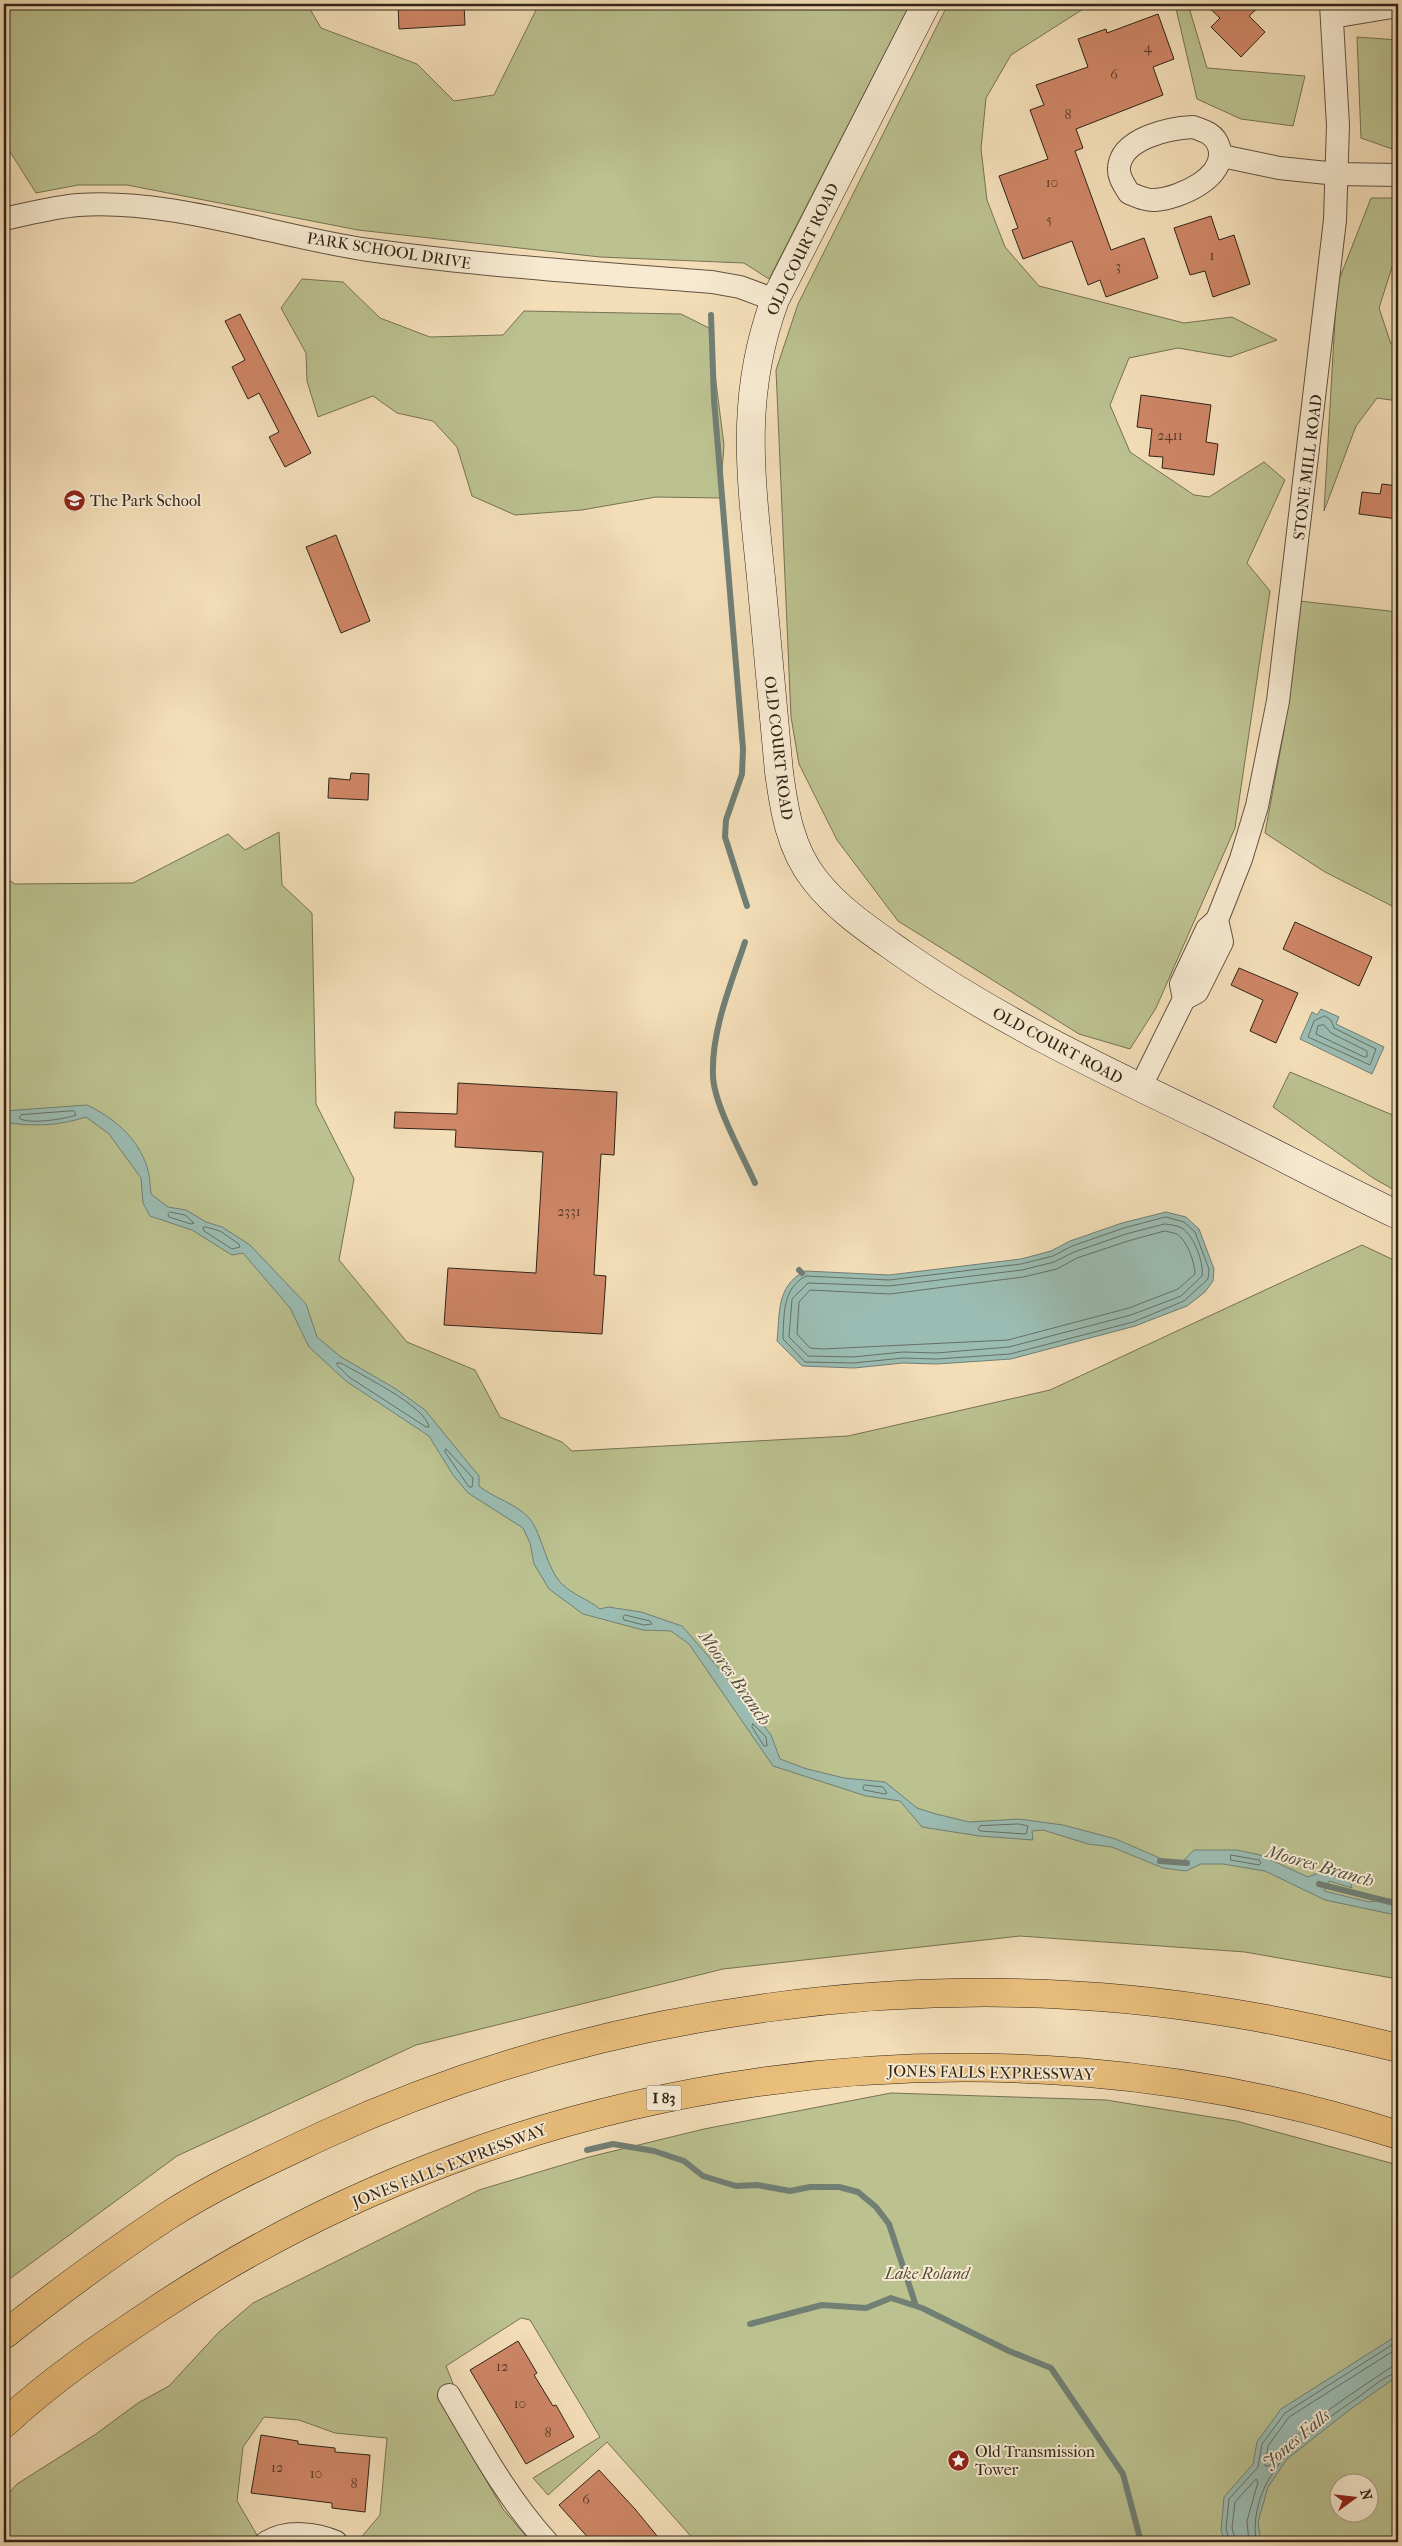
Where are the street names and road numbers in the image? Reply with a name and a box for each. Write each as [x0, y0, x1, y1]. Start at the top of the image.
street label: OLD COURT ROAD [762, 180, 843, 318]
street label: PARK SCHOOL DRIVE [305, 228, 473, 273]
street label: STONE MILL ROAD [1289, 393, 1326, 541]
street label: OLD COURT ROAD [760, 675, 797, 821]
street label: OLD COURT ROAD [989, 1003, 1126, 1088]
street label: JONES FALLS EXPRESSWAY [885, 2061, 1096, 2084]
road number: I 83 [646, 2086, 682, 2110]
street label: JONES FALLS EXPRESSWAY [347, 2119, 550, 2212]

